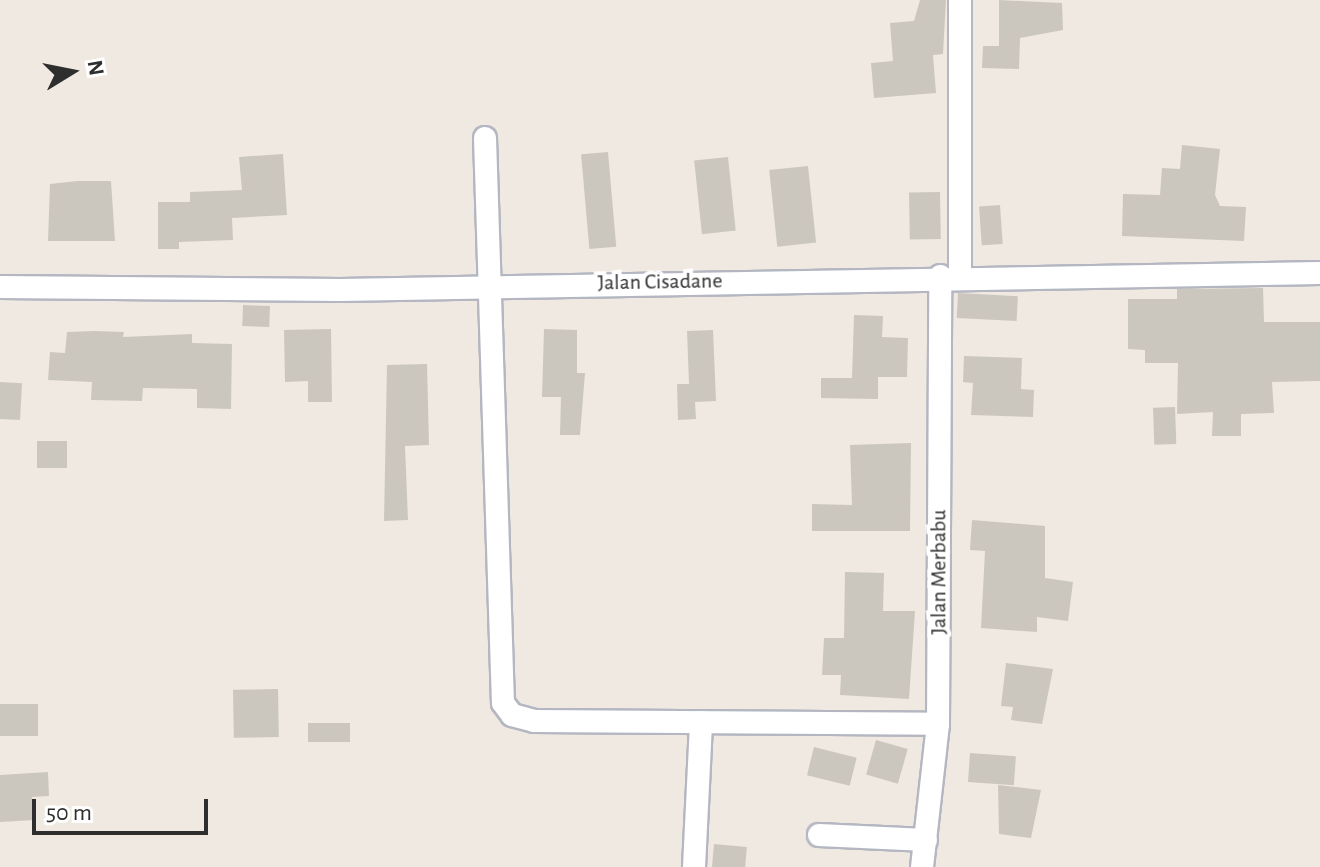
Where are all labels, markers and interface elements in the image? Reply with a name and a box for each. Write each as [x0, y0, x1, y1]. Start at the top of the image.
north arrow [32, 32, 112, 112]
text: N [83, 58, 108, 77]
street label: Jalan Cisadane [597, 268, 723, 296]
street label: Jalan Merbabu [926, 509, 952, 635]
scale bar [36, 783, 212, 833]
text: 50 m [46, 801, 92, 825]

